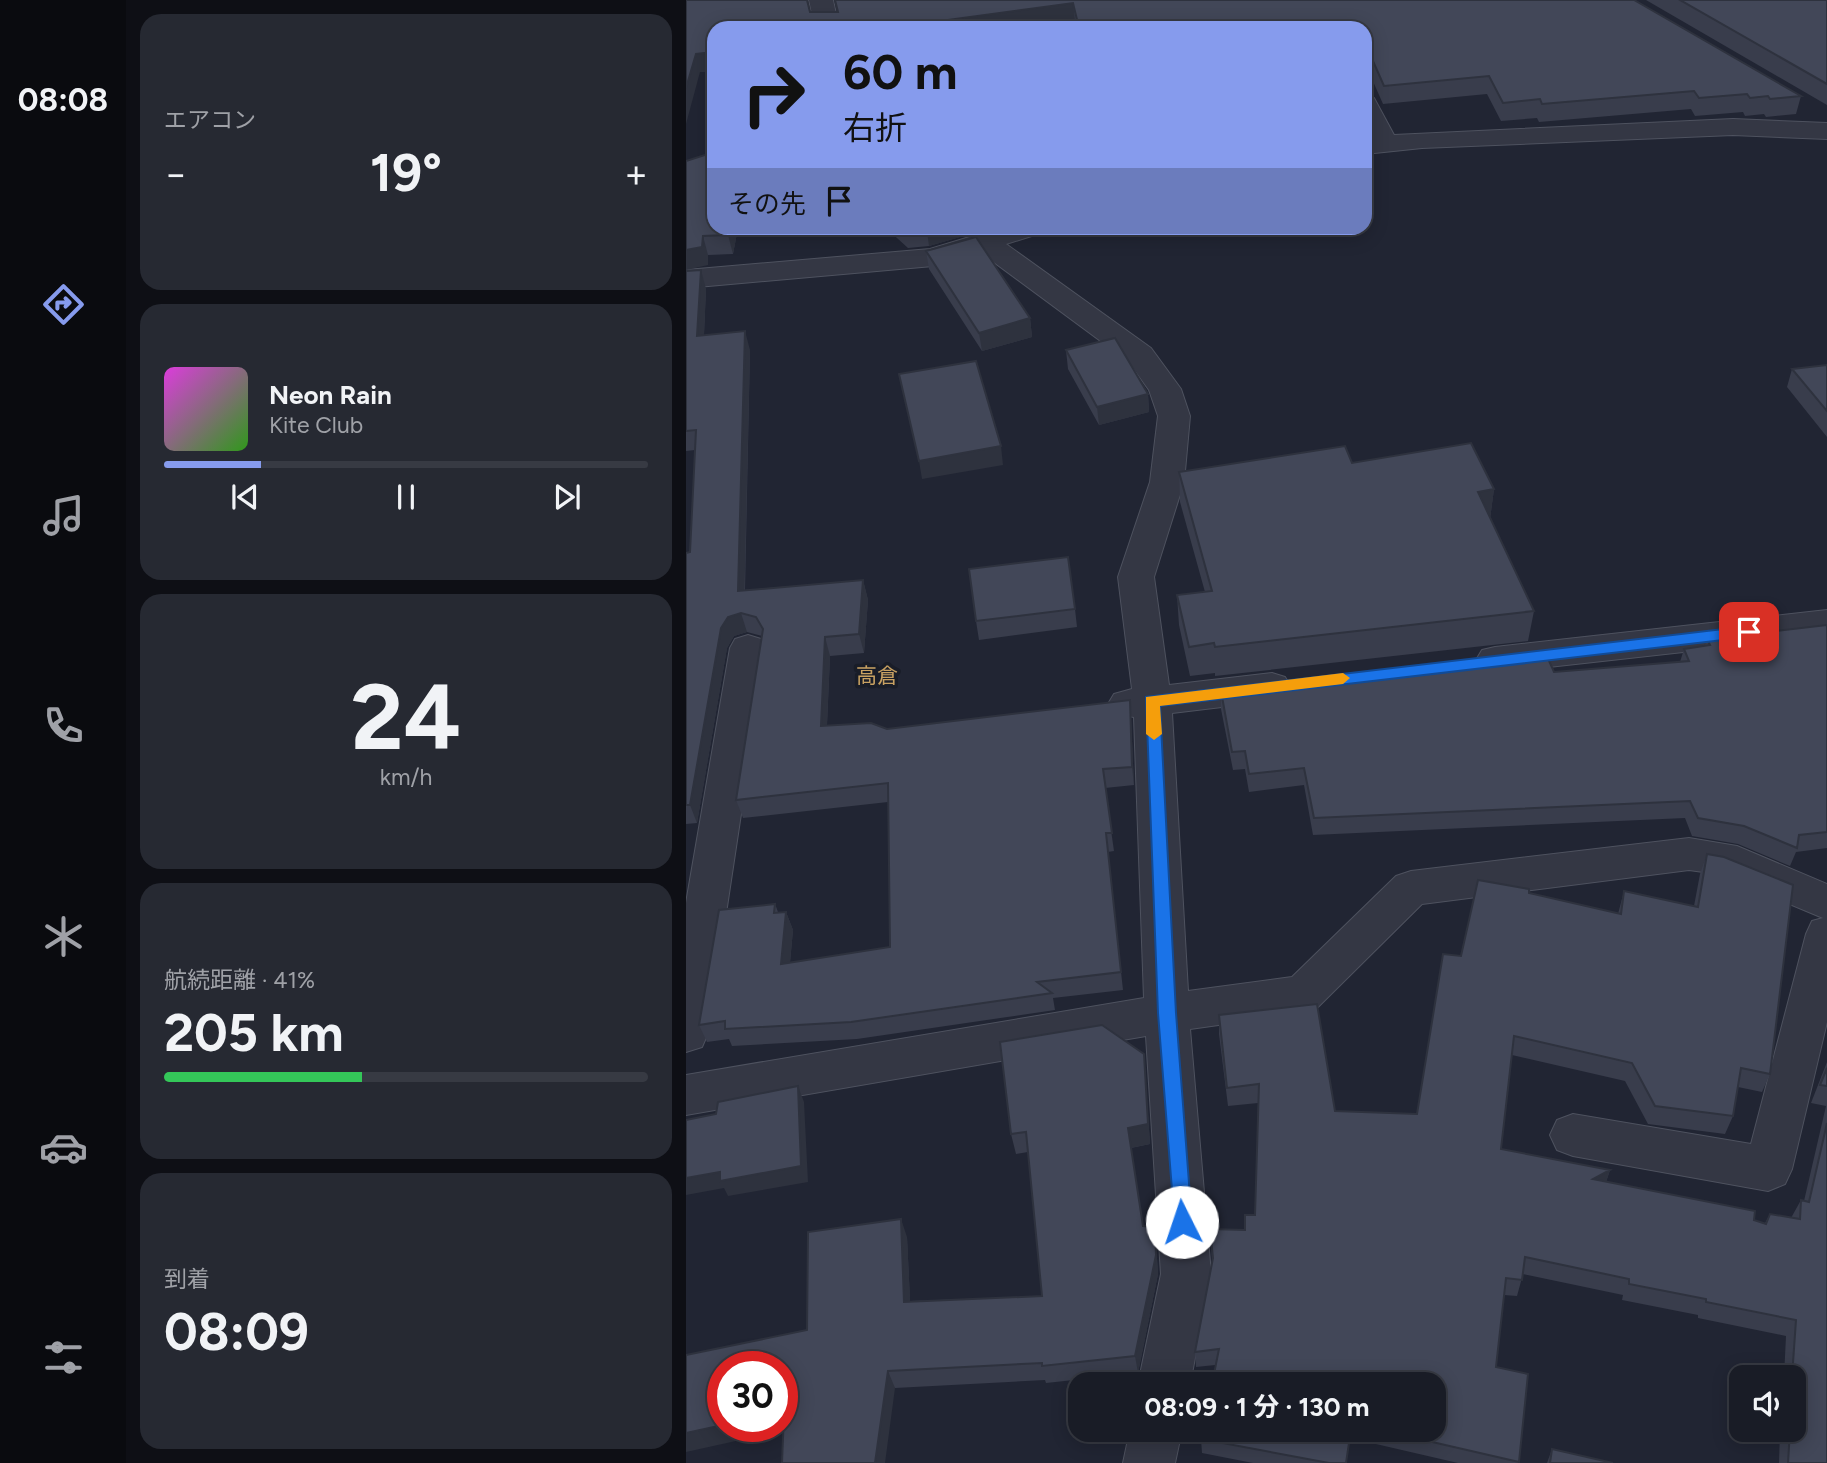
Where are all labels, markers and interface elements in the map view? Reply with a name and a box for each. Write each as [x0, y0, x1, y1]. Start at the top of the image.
text: 60 m [843, 42, 958, 101]
icon: right [728, 49, 819, 140]
text: 08:08 [18, 81, 108, 119]
text: エアコン [164, 106, 256, 134]
text: 右折 [843, 109, 907, 147]
text: 19° [370, 142, 442, 204]
text: − [164, 151, 188, 197]
text: + [624, 151, 648, 197]
icon: arrive [820, 182, 858, 220]
text: その先 [728, 188, 806, 220]
icon: directions [39, 280, 88, 329]
text: Neon Rain [269, 379, 392, 411]
text: Kite Club [269, 411, 363, 439]
icon: previous [226, 478, 264, 516]
icon: pause [387, 478, 425, 516]
icon: next [548, 478, 586, 516]
icon: music [39, 491, 88, 540]
pin [1719, 602, 1779, 662]
icon: arrive [1730, 613, 1768, 651]
text: 24 [351, 663, 461, 772]
district label: 高倉 [856, 663, 898, 688]
icon: phone [39, 701, 88, 750]
text: km/h [380, 763, 432, 791]
icon: climate [39, 912, 88, 961]
text: 航続距離 · 41% [164, 966, 315, 994]
text: 205 km [164, 1002, 344, 1064]
icon: car [39, 1123, 88, 1172]
position arrow [1145, 1185, 1219, 1259]
text: 到着 [164, 1265, 210, 1293]
text: 08:09 [164, 1301, 309, 1363]
icon: filters [39, 1333, 88, 1382]
speed limit sign: 30 [707, 1351, 798, 1442]
map controls [1729, 1365, 1806, 1442]
button: sound [1729, 1365, 1806, 1442]
text: 08:09 · 1 分 · 130 m [1144, 1391, 1370, 1423]

